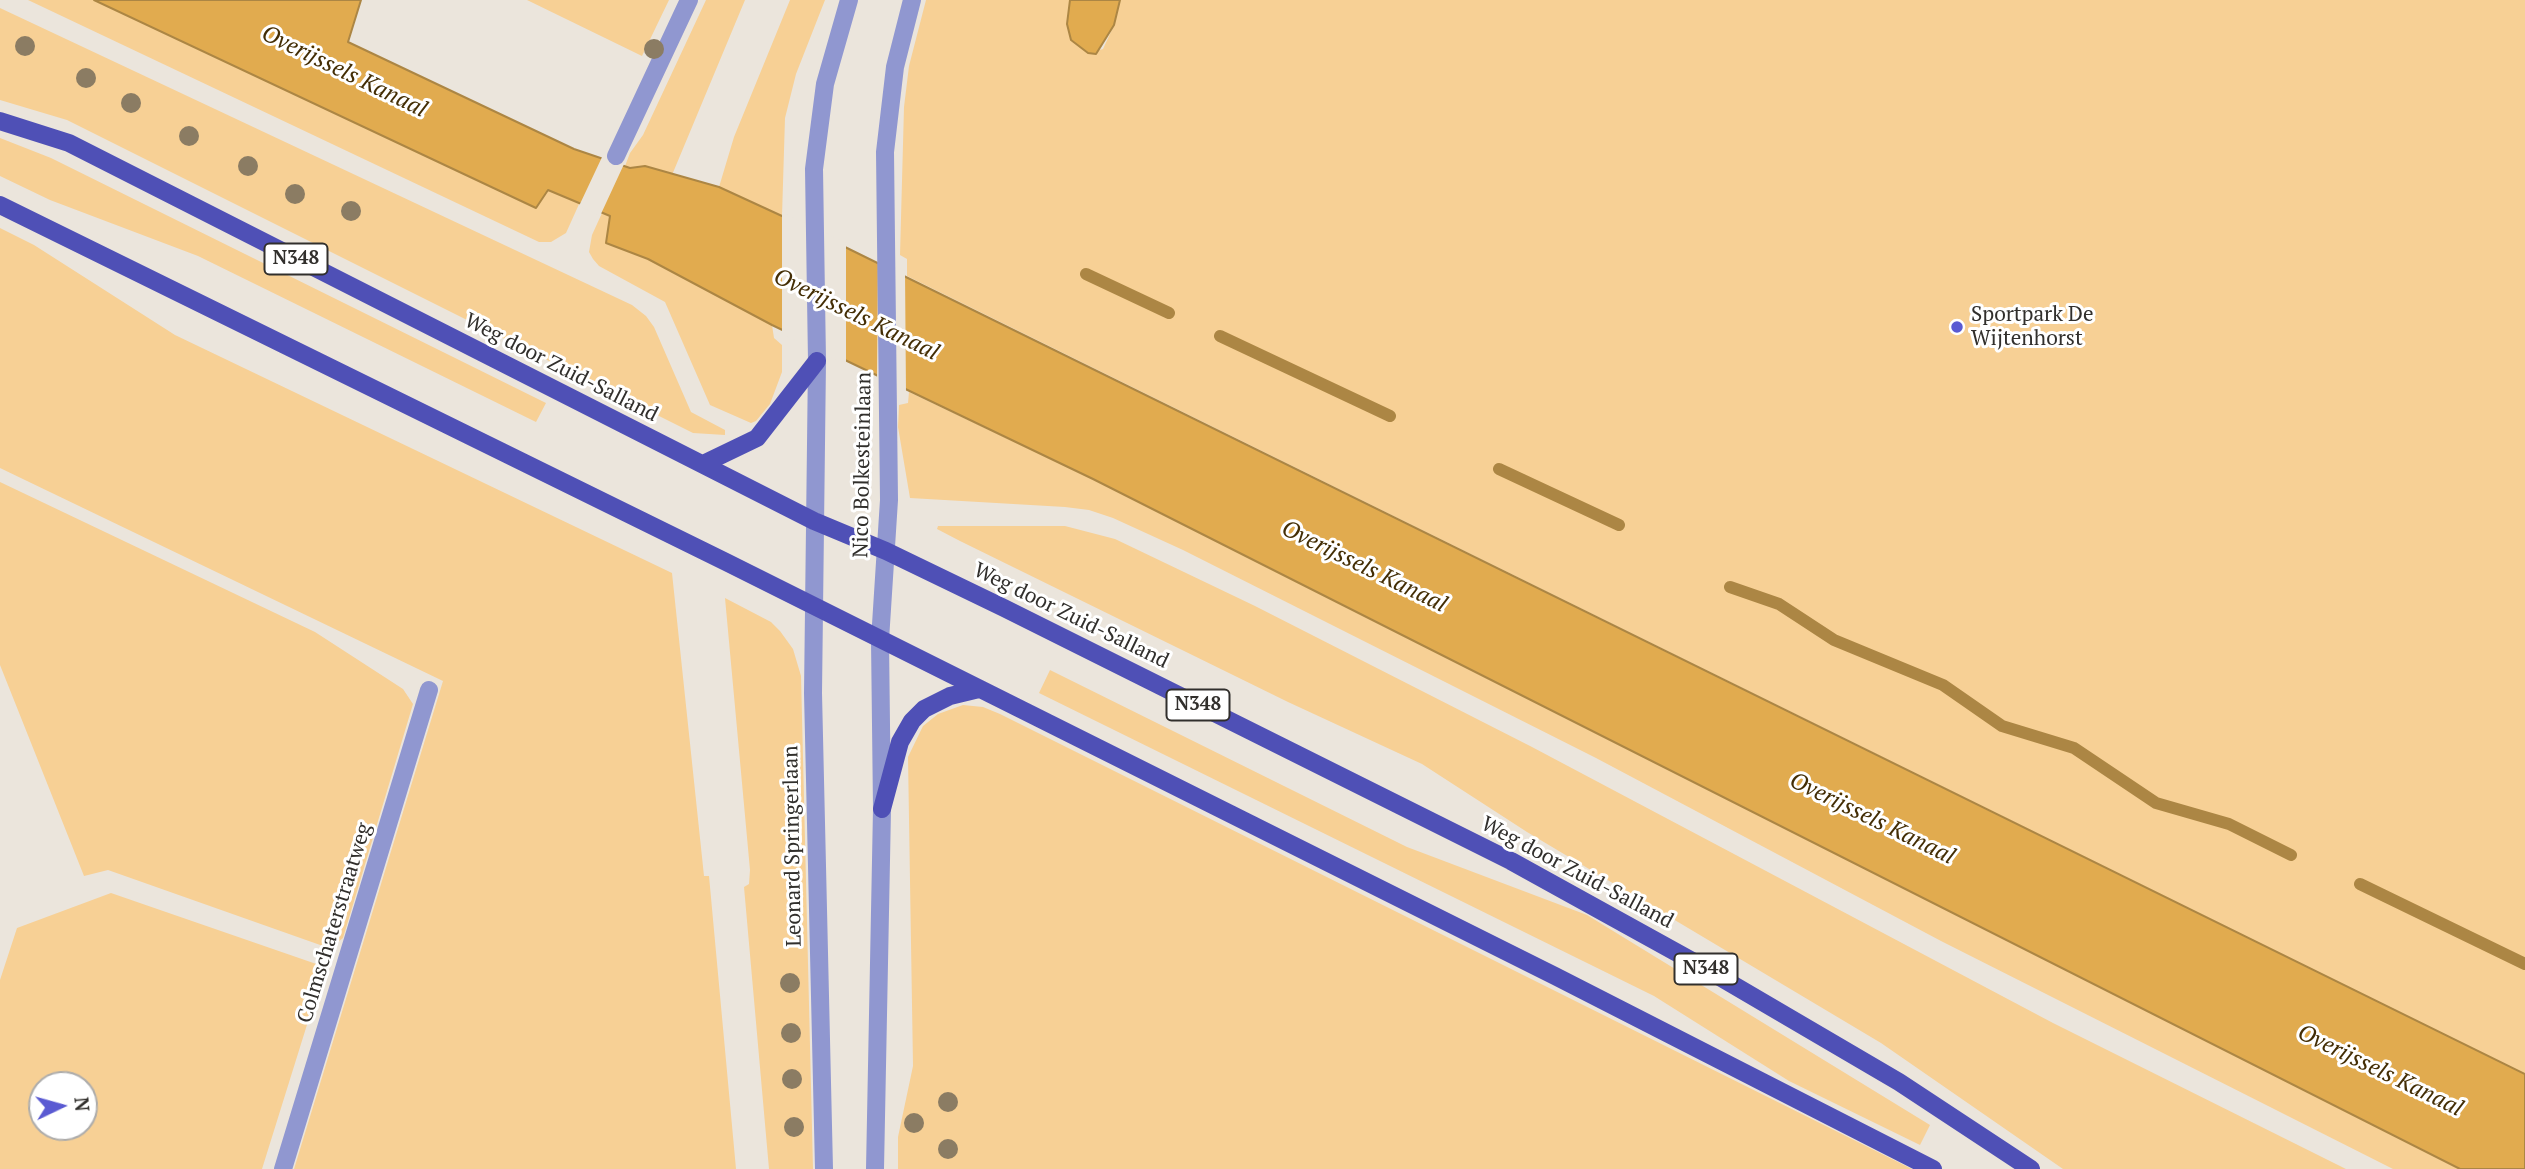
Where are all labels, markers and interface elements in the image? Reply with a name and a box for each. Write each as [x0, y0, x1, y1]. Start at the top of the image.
water label: Overijssels Kanaal [257, 20, 431, 124]
road number: N348 [264, 244, 328, 274]
water label: Overijssels Kanaal [769, 263, 943, 367]
place label: Sportpark De Wijtenhorst [1971, 302, 2094, 352]
street label: Weg door Zuid-Salland [460, 308, 662, 428]
marker: Sportpark De Wijtenhorst [1949, 319, 1965, 335]
street label: Nico Bolkesteinlaan [849, 372, 877, 558]
water label: Overijssels Kanaal [1277, 515, 1451, 619]
street label: Weg door Zuid-Salland [969, 558, 1173, 674]
road number: N348 [1166, 690, 1230, 720]
street label: Leonard Springerlaan [779, 745, 807, 947]
water label: Overijssels Kanaal [1785, 767, 1959, 871]
street label: Weg door Zuid-Salland [1477, 812, 1677, 934]
street label: Colmschaterstraatweg [293, 820, 377, 1026]
road number: N348 [1674, 953, 1738, 984]
water label: Overijssels Kanaal [2293, 1019, 2467, 1123]
north arrow [28, 1071, 98, 1141]
text: N [69, 1096, 96, 1113]

